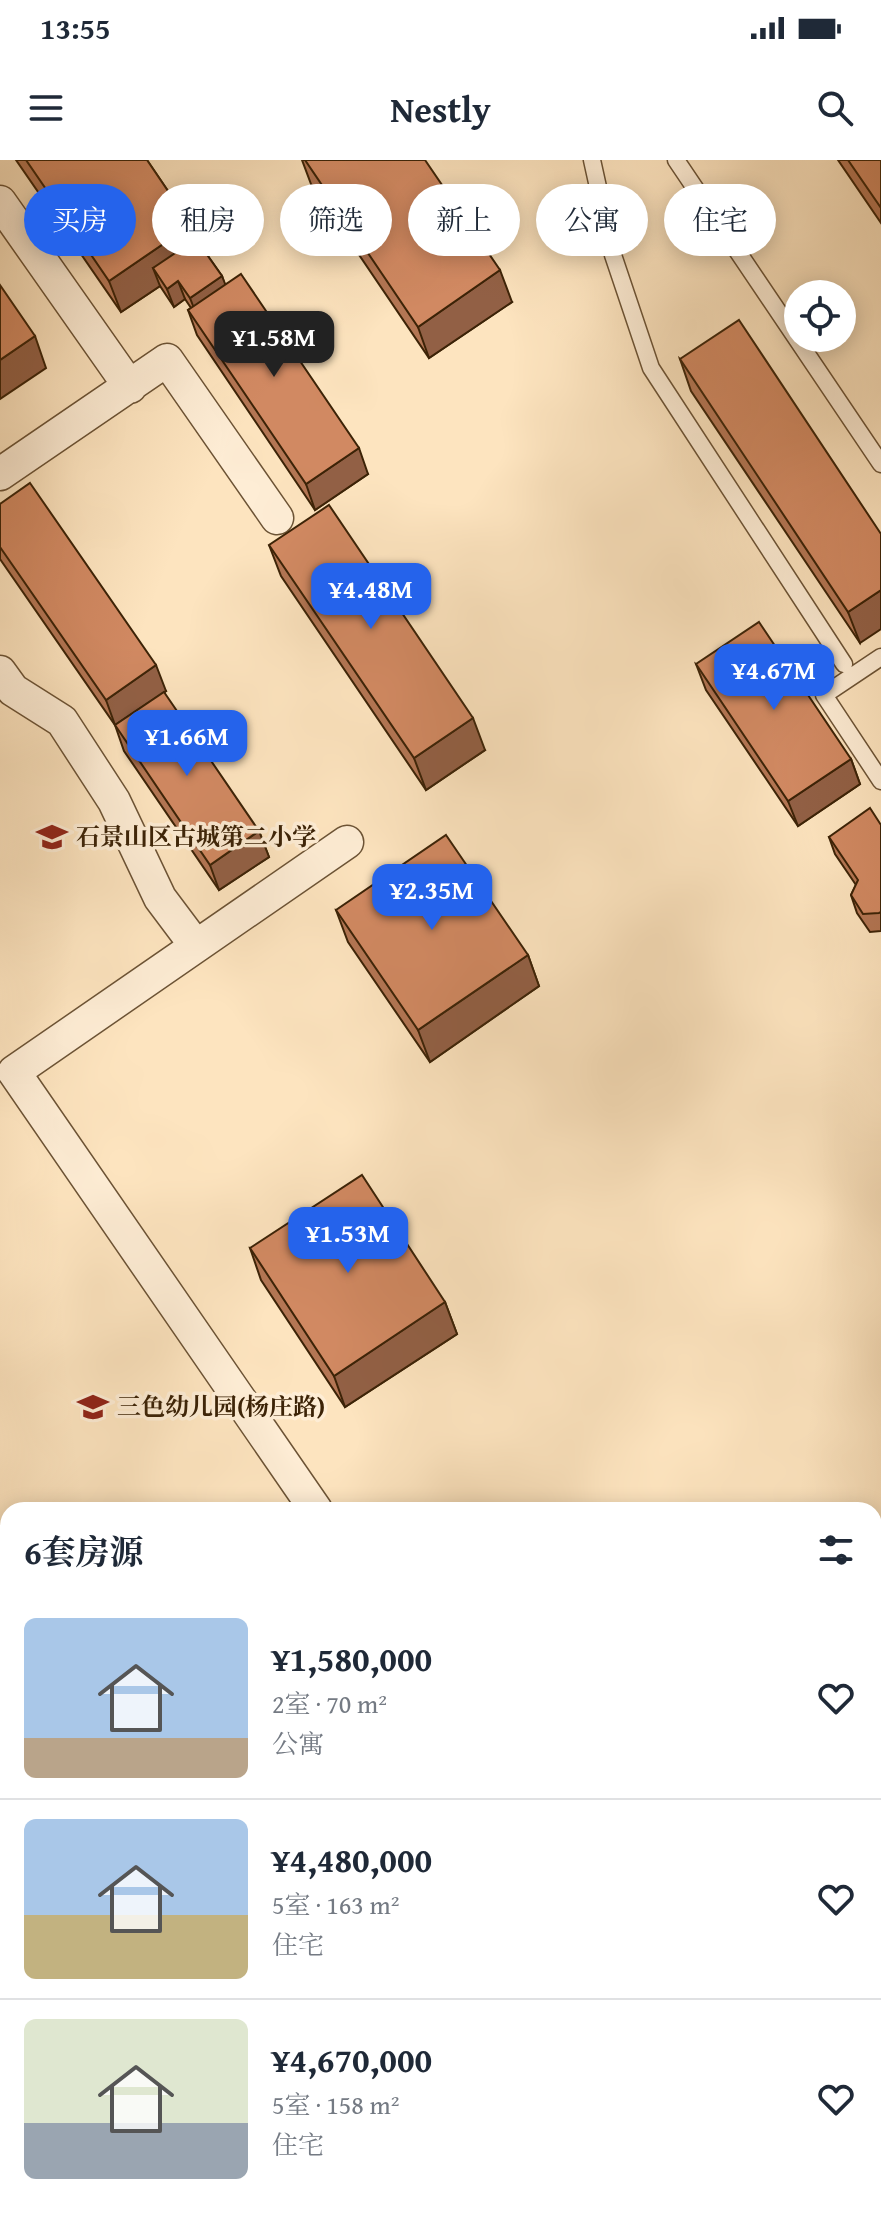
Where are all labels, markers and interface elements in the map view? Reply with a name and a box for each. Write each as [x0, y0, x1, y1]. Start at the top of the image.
text: 13:55 [40, 6, 111, 50]
text: Nestly [390, 82, 491, 135]
icon: menu [24, 86, 68, 130]
icon: search [813, 86, 857, 130]
chip: 买房 [24, 184, 136, 256]
chip: 租房 [152, 184, 264, 256]
chip: 筛选 [280, 184, 392, 256]
chip: 新上 [408, 184, 520, 256]
chip: 公寓 [536, 184, 648, 256]
chip: 住宅 [664, 184, 776, 256]
map controls [784, 280, 856, 352]
button: locate [784, 280, 856, 352]
pin: ¥1.58M [209, 311, 339, 379]
text: ¥1.58M [232, 317, 316, 356]
pin: ¥4.48M [306, 563, 436, 631]
text: ¥4.48M [329, 569, 413, 608]
pin: ¥4.67M [709, 644, 839, 712]
text: ¥4.67M [732, 650, 816, 689]
pin: ¥1.66M [122, 710, 252, 778]
text: ¥1.66M [145, 716, 229, 755]
place label: 石景山区古城第二小学 [76, 819, 316, 854]
school or university icon: 石景山区古城第二小学 [35, 820, 69, 854]
pin: ¥2.35M [367, 864, 497, 932]
text: ¥2.35M [390, 870, 474, 909]
pin: ¥1.53M [283, 1207, 413, 1275]
text: ¥1.53M [306, 1213, 390, 1252]
place label: 三色幼儿园(杨庄路) [117, 1389, 325, 1424]
school or university icon: 三色幼儿园(杨庄路) [76, 1390, 110, 1424]
text: 6套房源 [24, 1527, 144, 1576]
icon: filters [814, 1528, 858, 1572]
text: ¥1,580,000 [272, 1634, 432, 1683]
icon: home [88, 1650, 184, 1746]
icon: heart [814, 1676, 858, 1720]
text: 2室 · 70 m² [272, 1684, 387, 1723]
text: 公寓 [272, 1724, 324, 1763]
text: ¥4,480,000 [272, 1835, 432, 1884]
icon: home [88, 1851, 184, 1947]
icon: heart [814, 1877, 858, 1921]
text: 5室 · 163 m² [272, 1885, 400, 1924]
text: 住宅 [272, 1925, 324, 1964]
text: ¥4,670,000 [272, 2035, 432, 2084]
icon: home [88, 2051, 184, 2147]
icon: heart [814, 2077, 858, 2121]
text: 5室 · 158 m² [272, 2085, 400, 2124]
text: 住宅 [272, 2125, 324, 2164]

